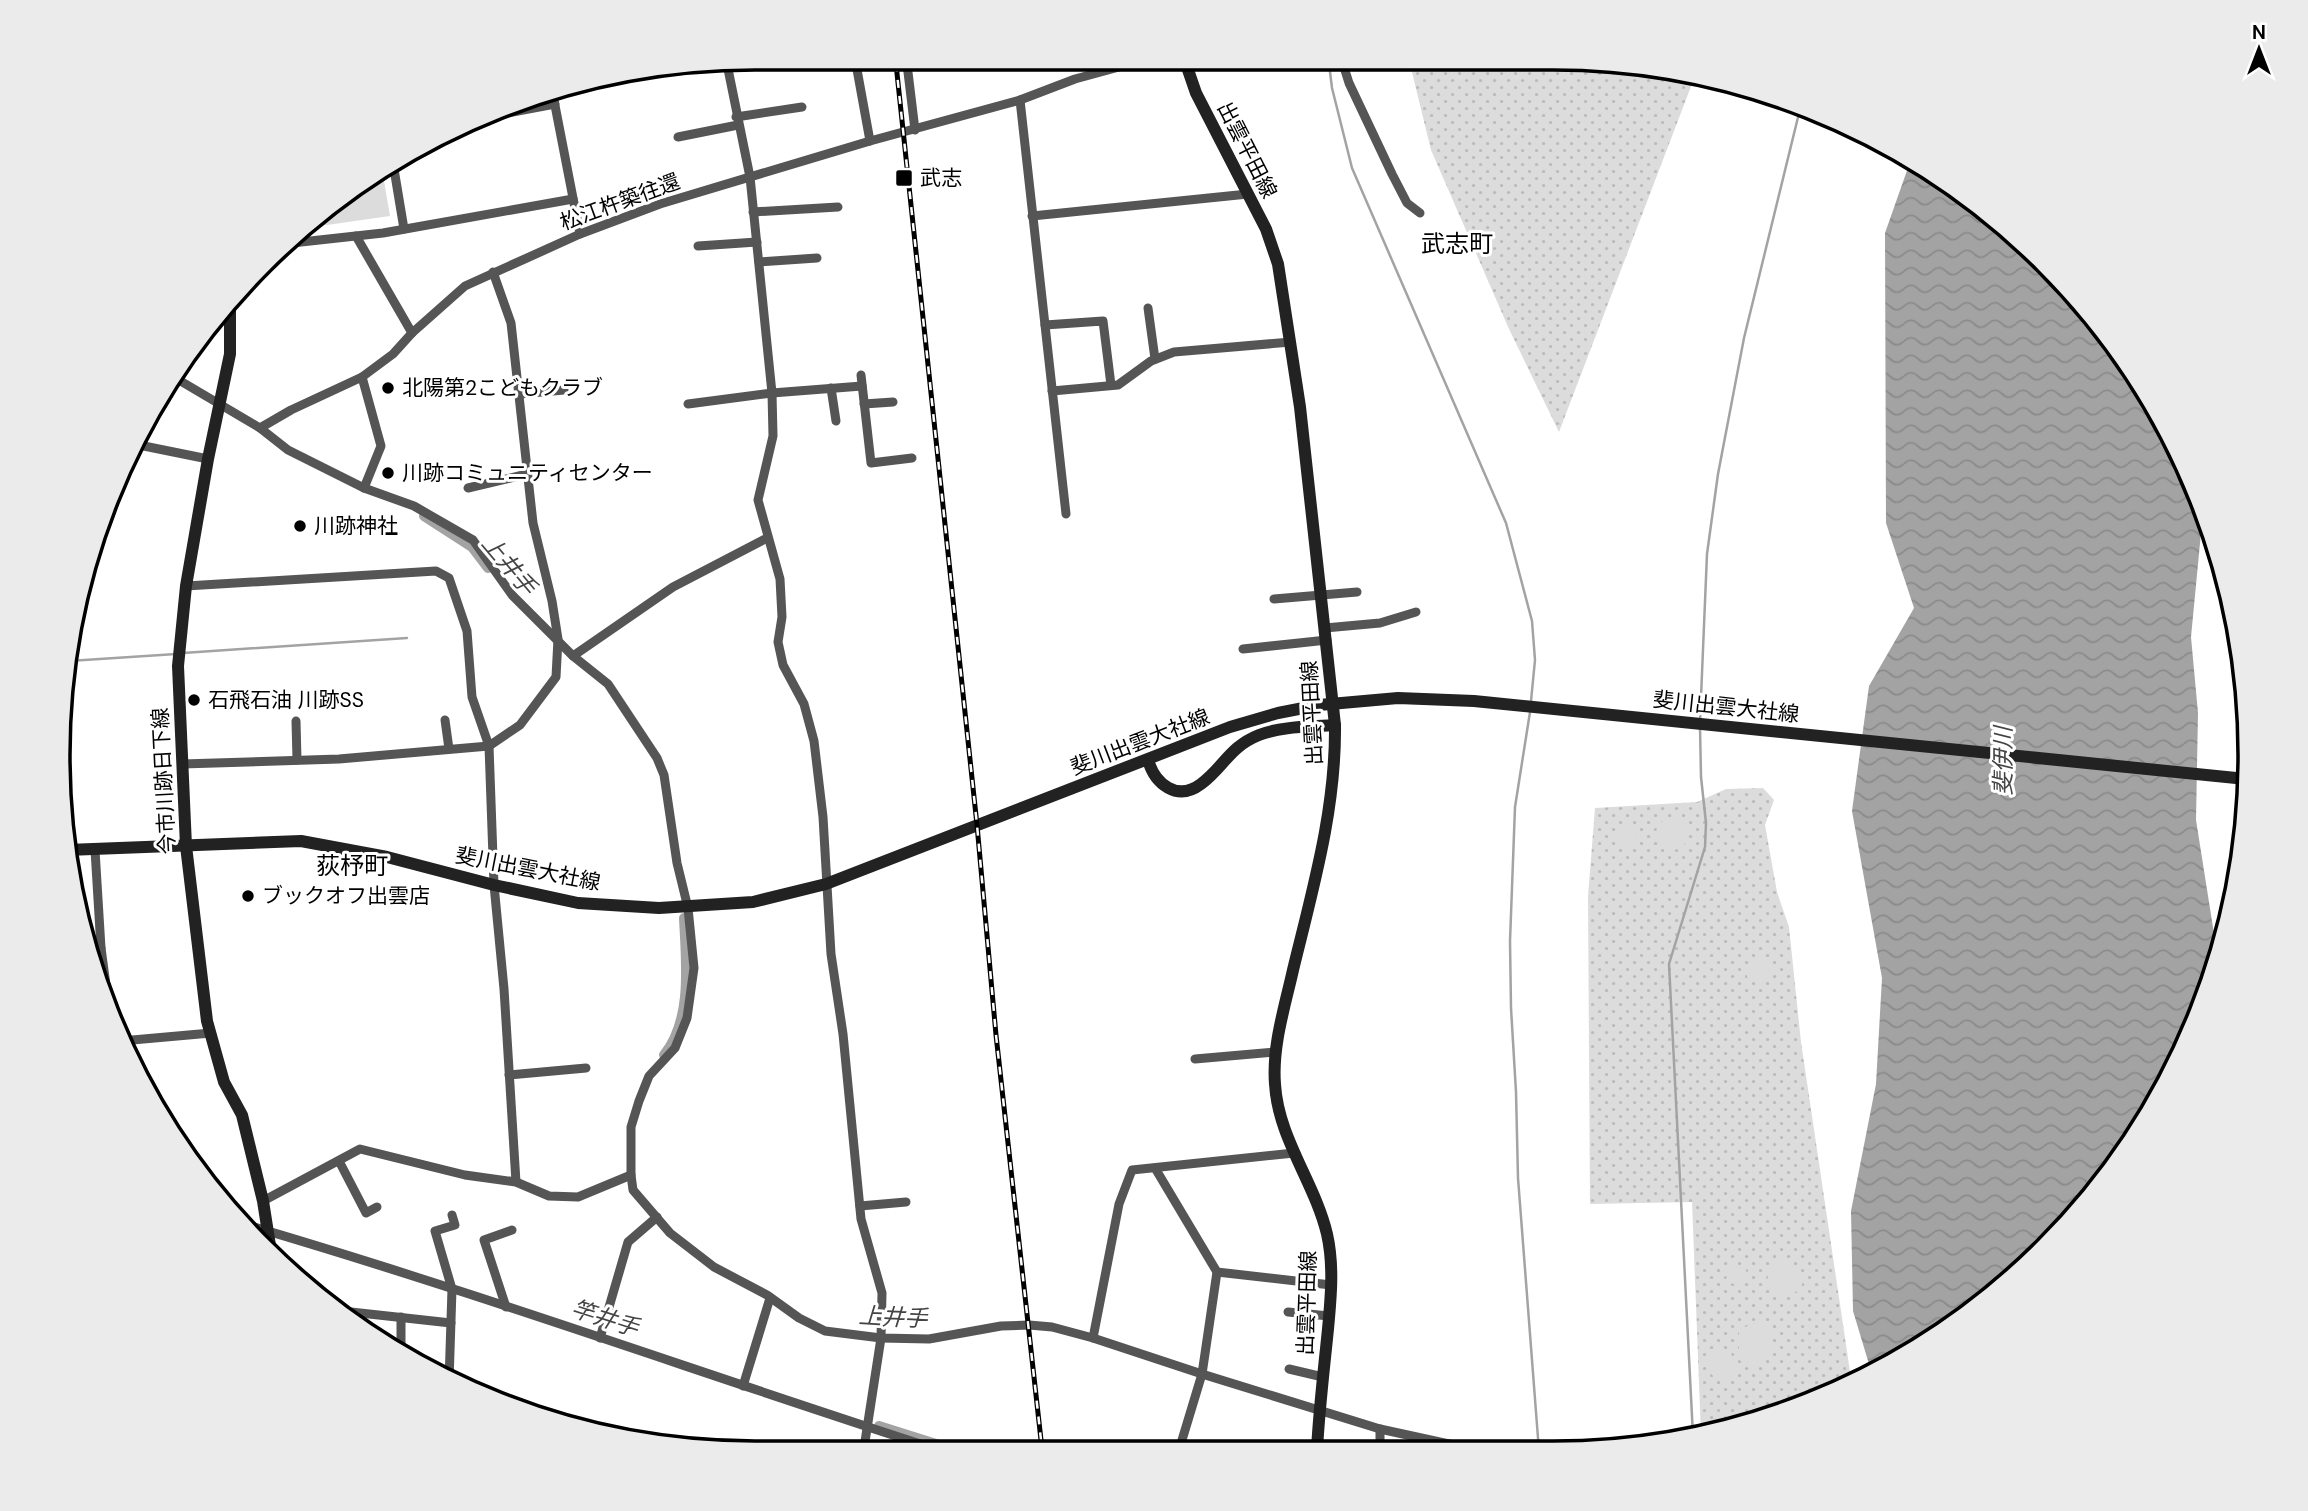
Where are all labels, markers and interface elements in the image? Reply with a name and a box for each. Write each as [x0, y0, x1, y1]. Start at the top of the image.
north arrow [2224, 14, 2294, 84]
text: N [2252, 20, 2266, 45]
street label: 出雲平田線 [1211, 97, 1283, 203]
place label: 武志 [920, 164, 962, 192]
street label: 松江杵築往還 [556, 167, 684, 237]
marker: 武志 [894, 168, 914, 188]
district label: 武志町 [1421, 228, 1493, 259]
place label: 北陽第2こどもクラブ [402, 374, 603, 402]
marker: 北陽第2こどもクラブ [380, 380, 396, 396]
place label: 川跡コミュニティセンター [402, 459, 653, 487]
marker: 川跡コミュニティセンター [380, 465, 396, 481]
place label: 川跡神社 [314, 512, 398, 540]
marker: 川跡神社 [292, 518, 308, 534]
water label: 上井手 [475, 529, 544, 603]
street label: 出雲平田線 [1295, 660, 1329, 766]
street label: 斐川出雲大社線 [1651, 685, 1801, 729]
place label: 石飛石油 川跡SS [208, 686, 364, 714]
marker: 石飛石油 川跡SS [186, 692, 202, 708]
street label: 斐川出雲大社線 [1066, 703, 1214, 781]
street label: 今市川跡日下線 [146, 707, 182, 855]
water label: 斐伊川 [1988, 724, 2018, 796]
street label: 斐川出雲大社線 [453, 841, 603, 897]
district label: 荻杼町 [316, 850, 388, 881]
place label: ブックオフ出雲店 [262, 882, 430, 910]
marker: ブックオフ出雲店 [240, 888, 256, 904]
street label: 出雲平田線 [1291, 1250, 1323, 1356]
water label: 竿井手 [568, 1293, 644, 1344]
water label: 上井手 [858, 1300, 930, 1334]

